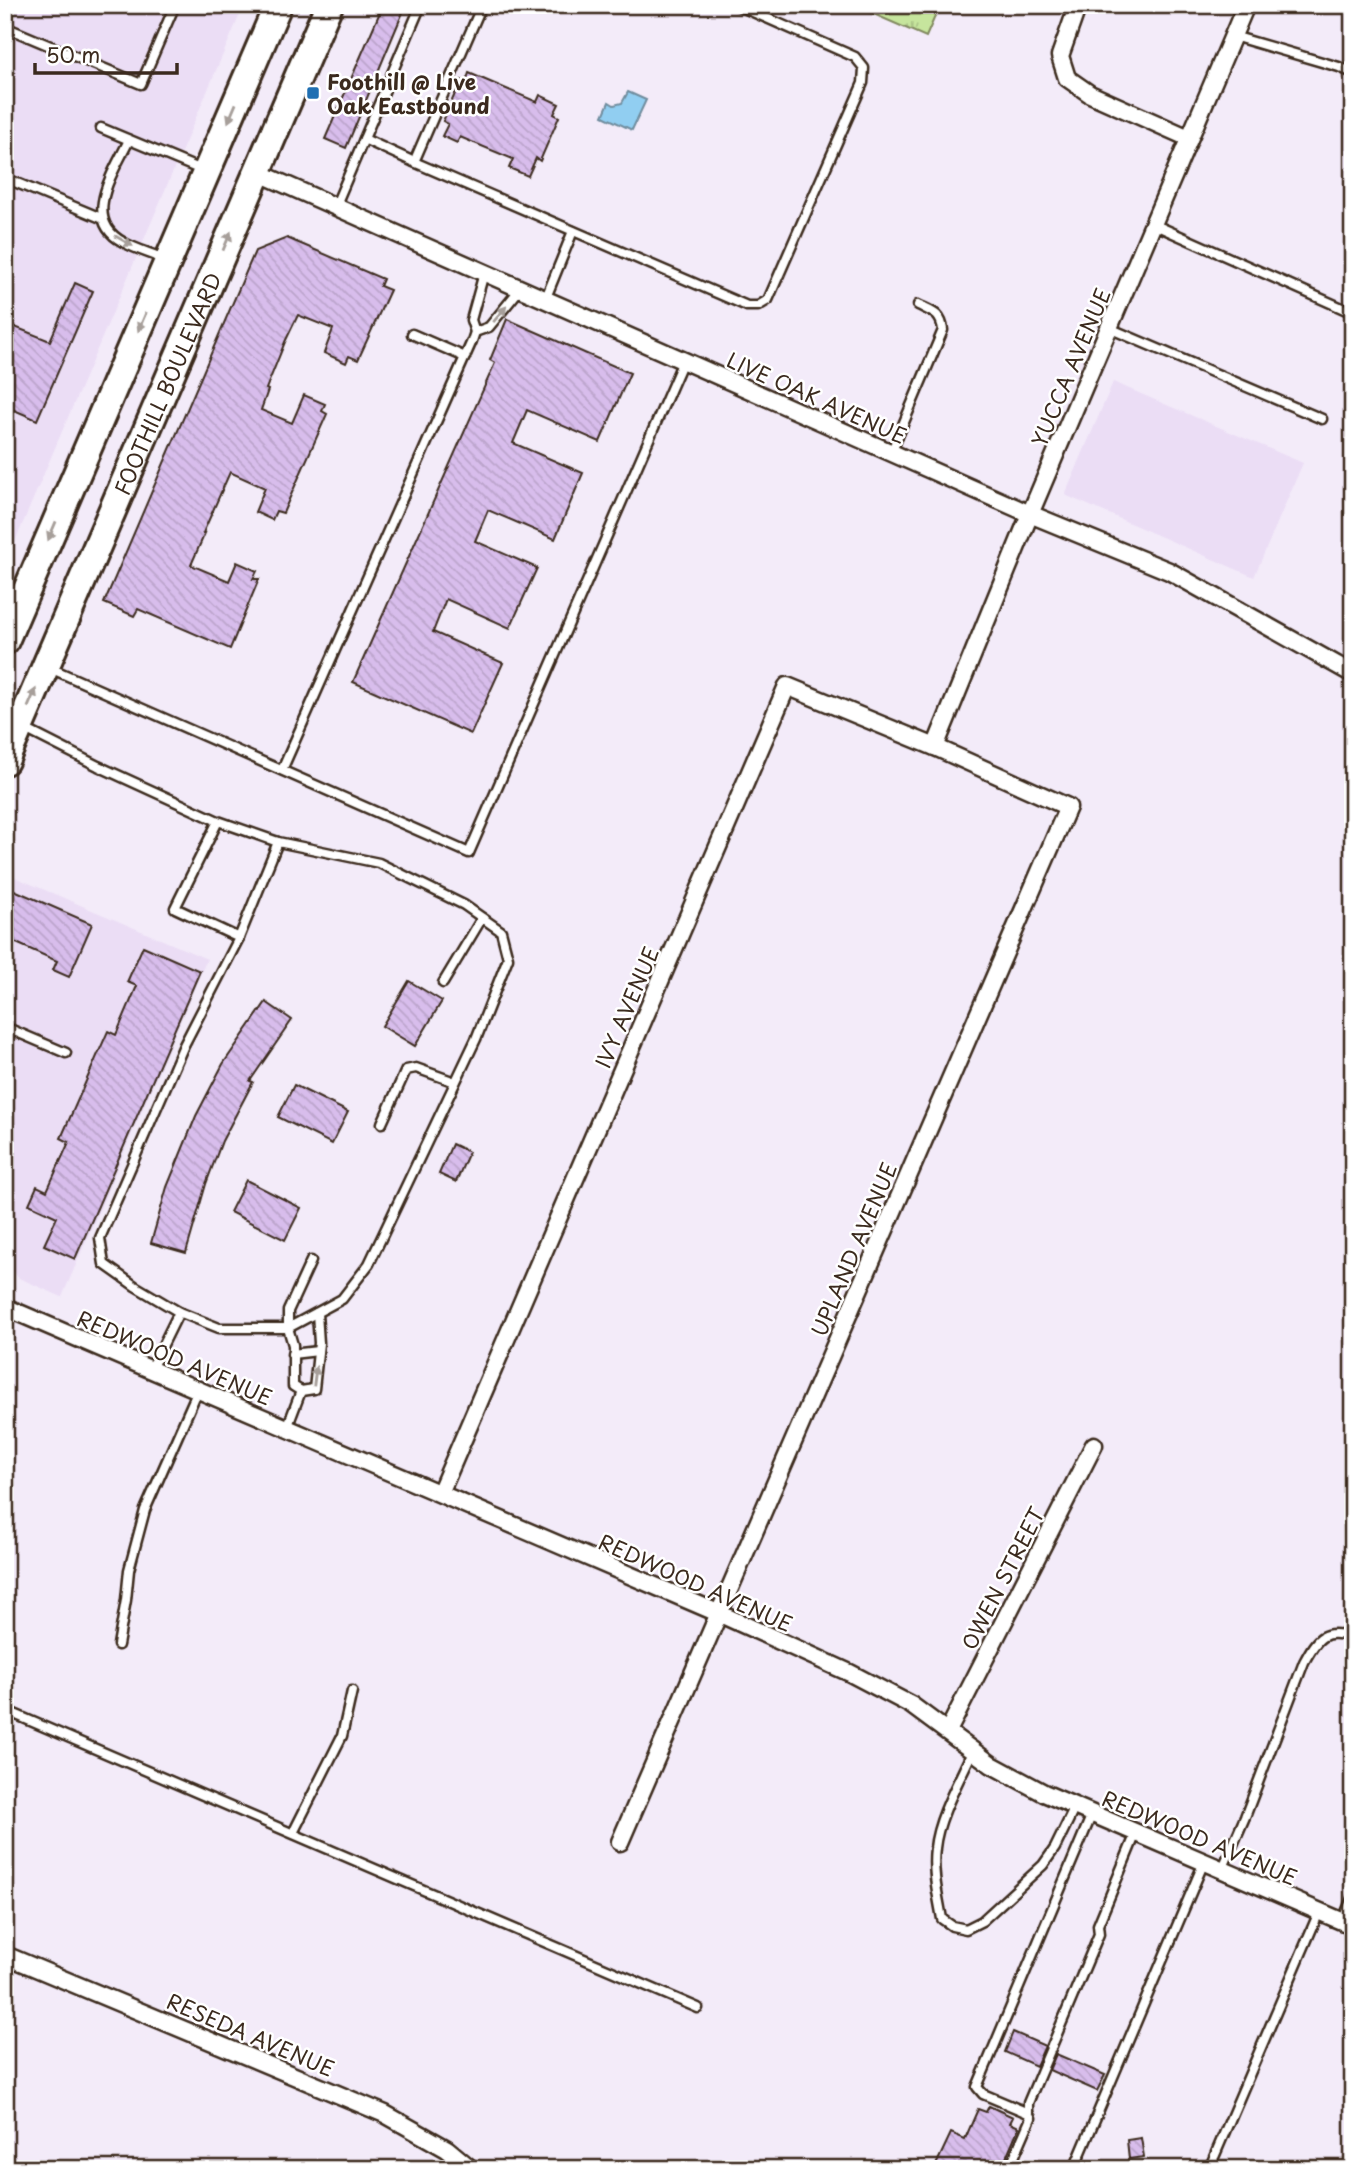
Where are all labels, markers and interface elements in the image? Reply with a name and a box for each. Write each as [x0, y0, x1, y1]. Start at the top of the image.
scale bar [35, 32, 177, 76]
text: 50 m [46, 38, 100, 70]
place label: Foothill @ Live Oak Eastbound [327, 65, 489, 121]
marker: Foothill @ Live Oak Eastbound [305, 85, 321, 101]
one-way arrow [226, 103, 238, 123]
one-way arrow [222, 230, 233, 251]
one-way arrow [114, 235, 133, 247]
street label: FOOTHILL BOULEVARD [105, 267, 229, 499]
street label: YUCCA AVENUE [1022, 283, 1118, 451]
one-way arrow [492, 305, 507, 322]
one-way arrow [136, 312, 148, 332]
street label: LIVE OAK AVENUE [722, 343, 912, 451]
one-way arrow [47, 521, 58, 542]
one-way arrow [26, 688, 38, 708]
street label: IVY AVENUE [586, 941, 666, 1073]
street label: UPLAND AVENUE [802, 1157, 904, 1341]
street label: REDWOOD AVENUE [73, 1301, 277, 1413]
one-way arrow [310, 1365, 321, 1387]
street label: OWEN STREET [952, 1501, 1052, 1655]
street label: REDWOOD AVENUE [594, 1525, 798, 1639]
street label: REDWOOD AVENUE [1098, 1781, 1302, 1893]
street label: RESEDA AVENUE [162, 1984, 340, 2084]

